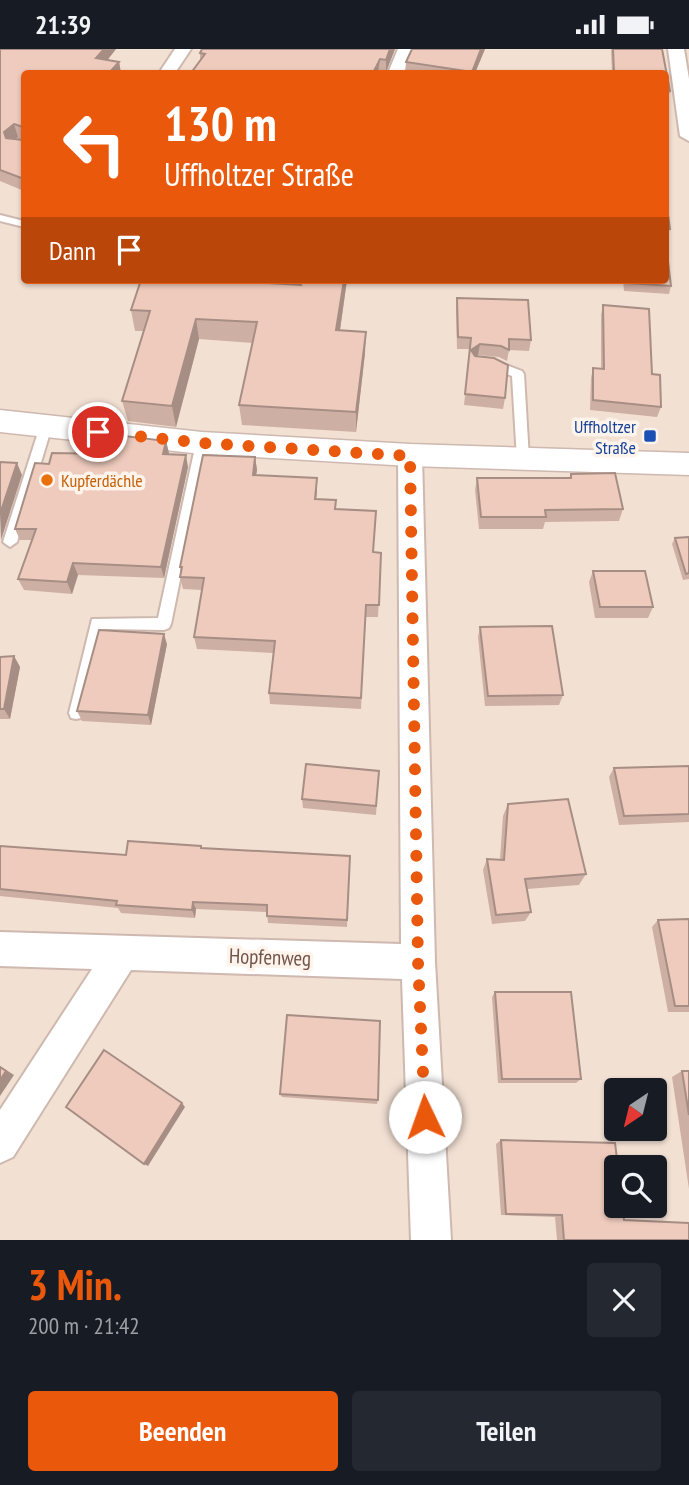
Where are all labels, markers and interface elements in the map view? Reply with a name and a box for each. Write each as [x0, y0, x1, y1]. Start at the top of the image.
text: 21:39 [35, 8, 91, 41]
text: 130 m [164, 91, 277, 155]
icon: left [49, 98, 140, 189]
text: Uffholtzer Straße [164, 153, 354, 195]
icon: arrive [110, 231, 148, 269]
text: Dann [49, 234, 96, 267]
pin [68, 402, 128, 462]
icon: arrive [79, 413, 117, 451]
place label: Uffholtzer Straße [574, 415, 636, 459]
marker: Uffholtzer Straße [642, 428, 658, 444]
place label: Kupferdächle [61, 469, 143, 492]
marker: Kupferdächle [39, 472, 55, 488]
street label: Hopfenweg [228, 942, 312, 972]
north arrow [604, 1078, 667, 1141]
map controls [604, 1078, 667, 1218]
position arrow [388, 1080, 462, 1154]
button: search [604, 1155, 667, 1218]
text: 3 Min. [28, 1257, 122, 1312]
button: close [587, 1263, 661, 1337]
text: 200 m · 21:42 [28, 1311, 140, 1340]
button: Beenden [28, 1391, 338, 1471]
button: Teilen [352, 1391, 661, 1471]

